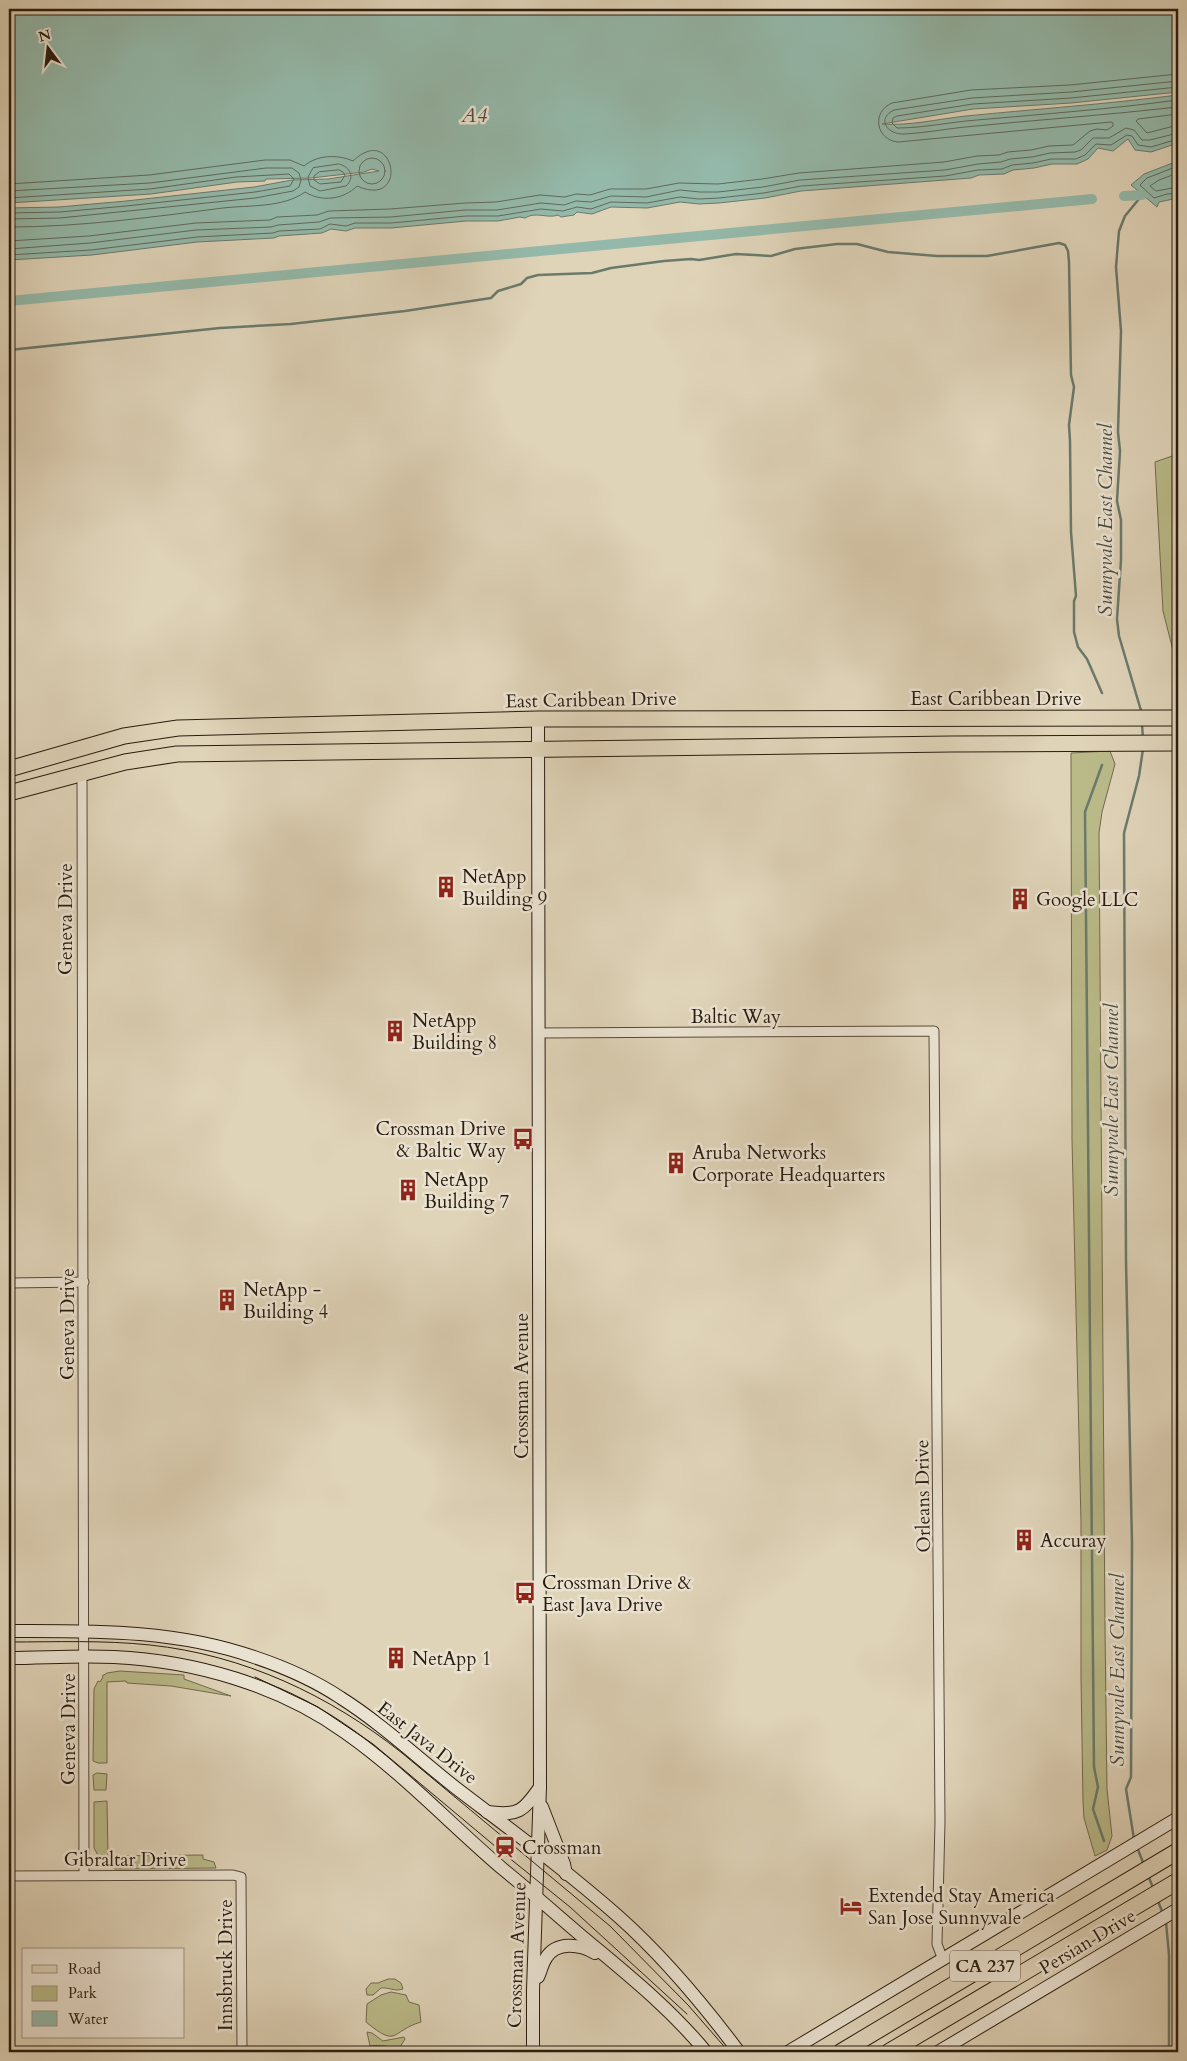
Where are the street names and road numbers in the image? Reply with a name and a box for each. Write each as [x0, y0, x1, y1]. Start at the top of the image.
street label: East Caribbean Drive [505, 686, 677, 714]
street label: East Caribbean Drive [910, 686, 1082, 712]
street label: Geneva Drive [53, 863, 79, 975]
street label: Baltic Way [691, 1004, 781, 1030]
street label: Geneva Drive [55, 1268, 81, 1380]
street label: Crossman Avenue [509, 1313, 535, 1459]
street label: Orleans Drive [909, 1439, 937, 1553]
street label: Geneva Drive [56, 1673, 82, 1785]
street label: East Java Drive [372, 1695, 483, 1790]
street label: Gibraltar Drive [64, 1847, 186, 1873]
street label: Crossman Avenue [501, 1882, 533, 2029]
street label: Innsbruck Drive [213, 1899, 239, 2031]
street label: Persian Drive [1034, 1903, 1141, 1981]
road number: CA 237 [950, 1950, 1020, 1982]

